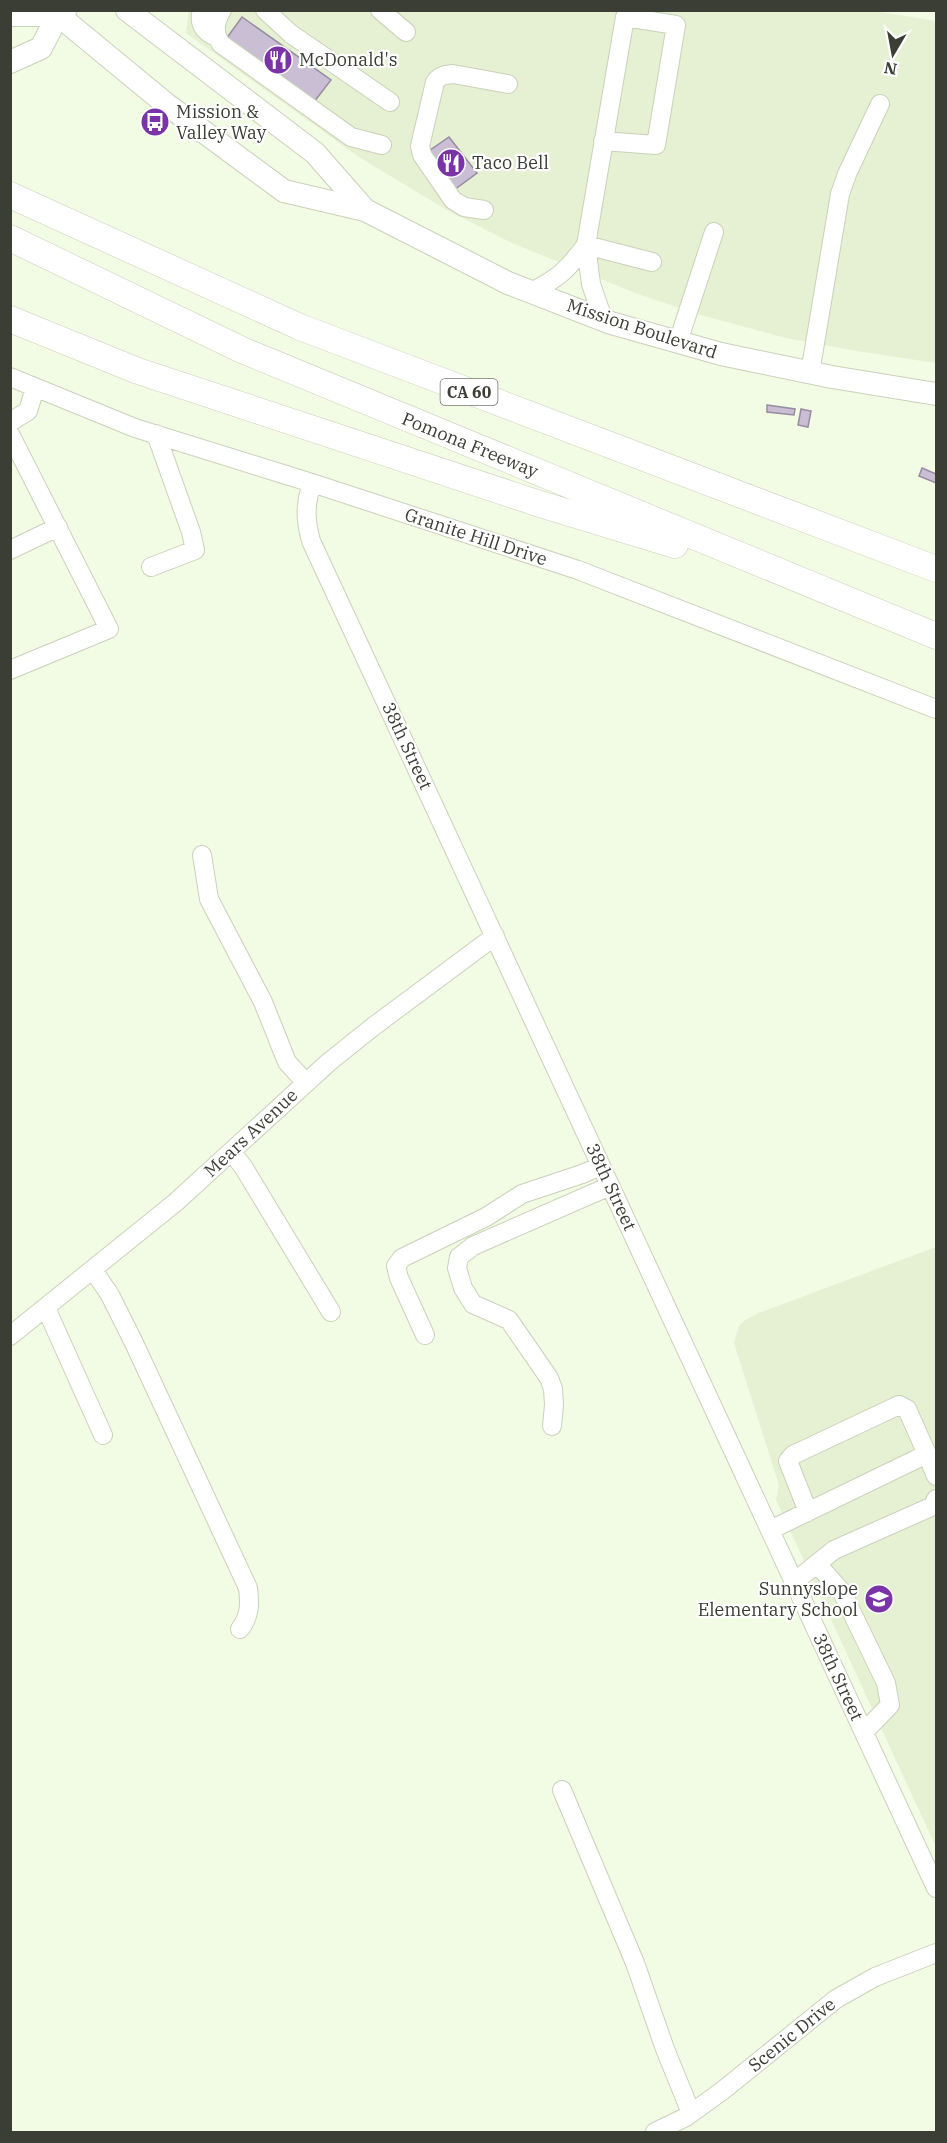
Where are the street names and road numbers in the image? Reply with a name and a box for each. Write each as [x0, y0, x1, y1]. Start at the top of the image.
street label: Mission Boulevard [564, 293, 720, 364]
road number: CA 60 [440, 379, 498, 405]
street label: Pomona Freeway [399, 407, 542, 483]
street label: Granite Hill Drive [402, 503, 550, 570]
street label: 38th Street [377, 698, 438, 793]
street label: Mears Avenue [199, 1083, 302, 1182]
street label: 38th Street [581, 1139, 642, 1234]
street label: 38th Street [808, 1629, 869, 1724]
street label: Scenic Drive [743, 1993, 840, 2077]

